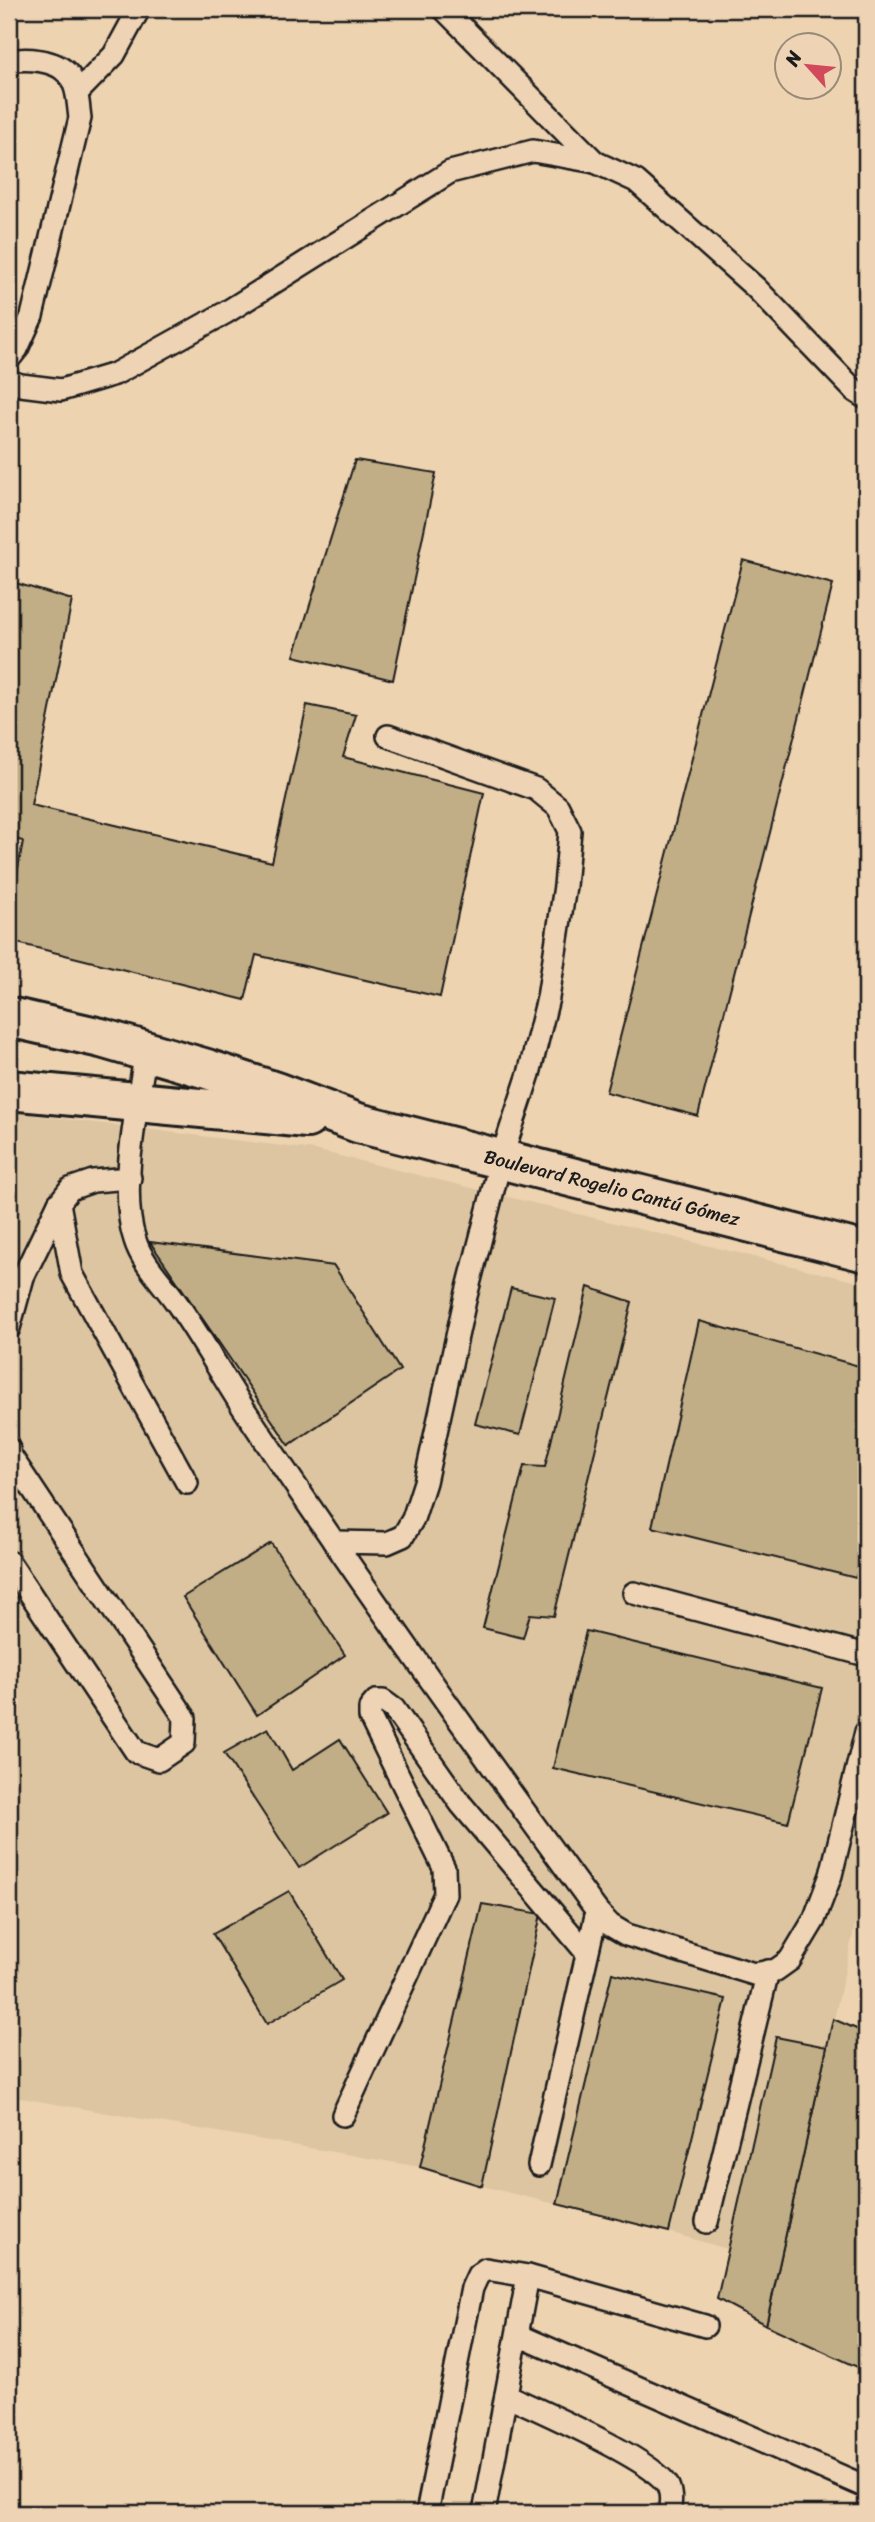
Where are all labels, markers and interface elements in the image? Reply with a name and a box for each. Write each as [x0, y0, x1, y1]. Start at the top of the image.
north arrow [774, 32, 844, 102]
text: N [775, 44, 811, 73]
street label: Boulevard Rogelio Cantú Gómez [480, 1140, 744, 1235]

